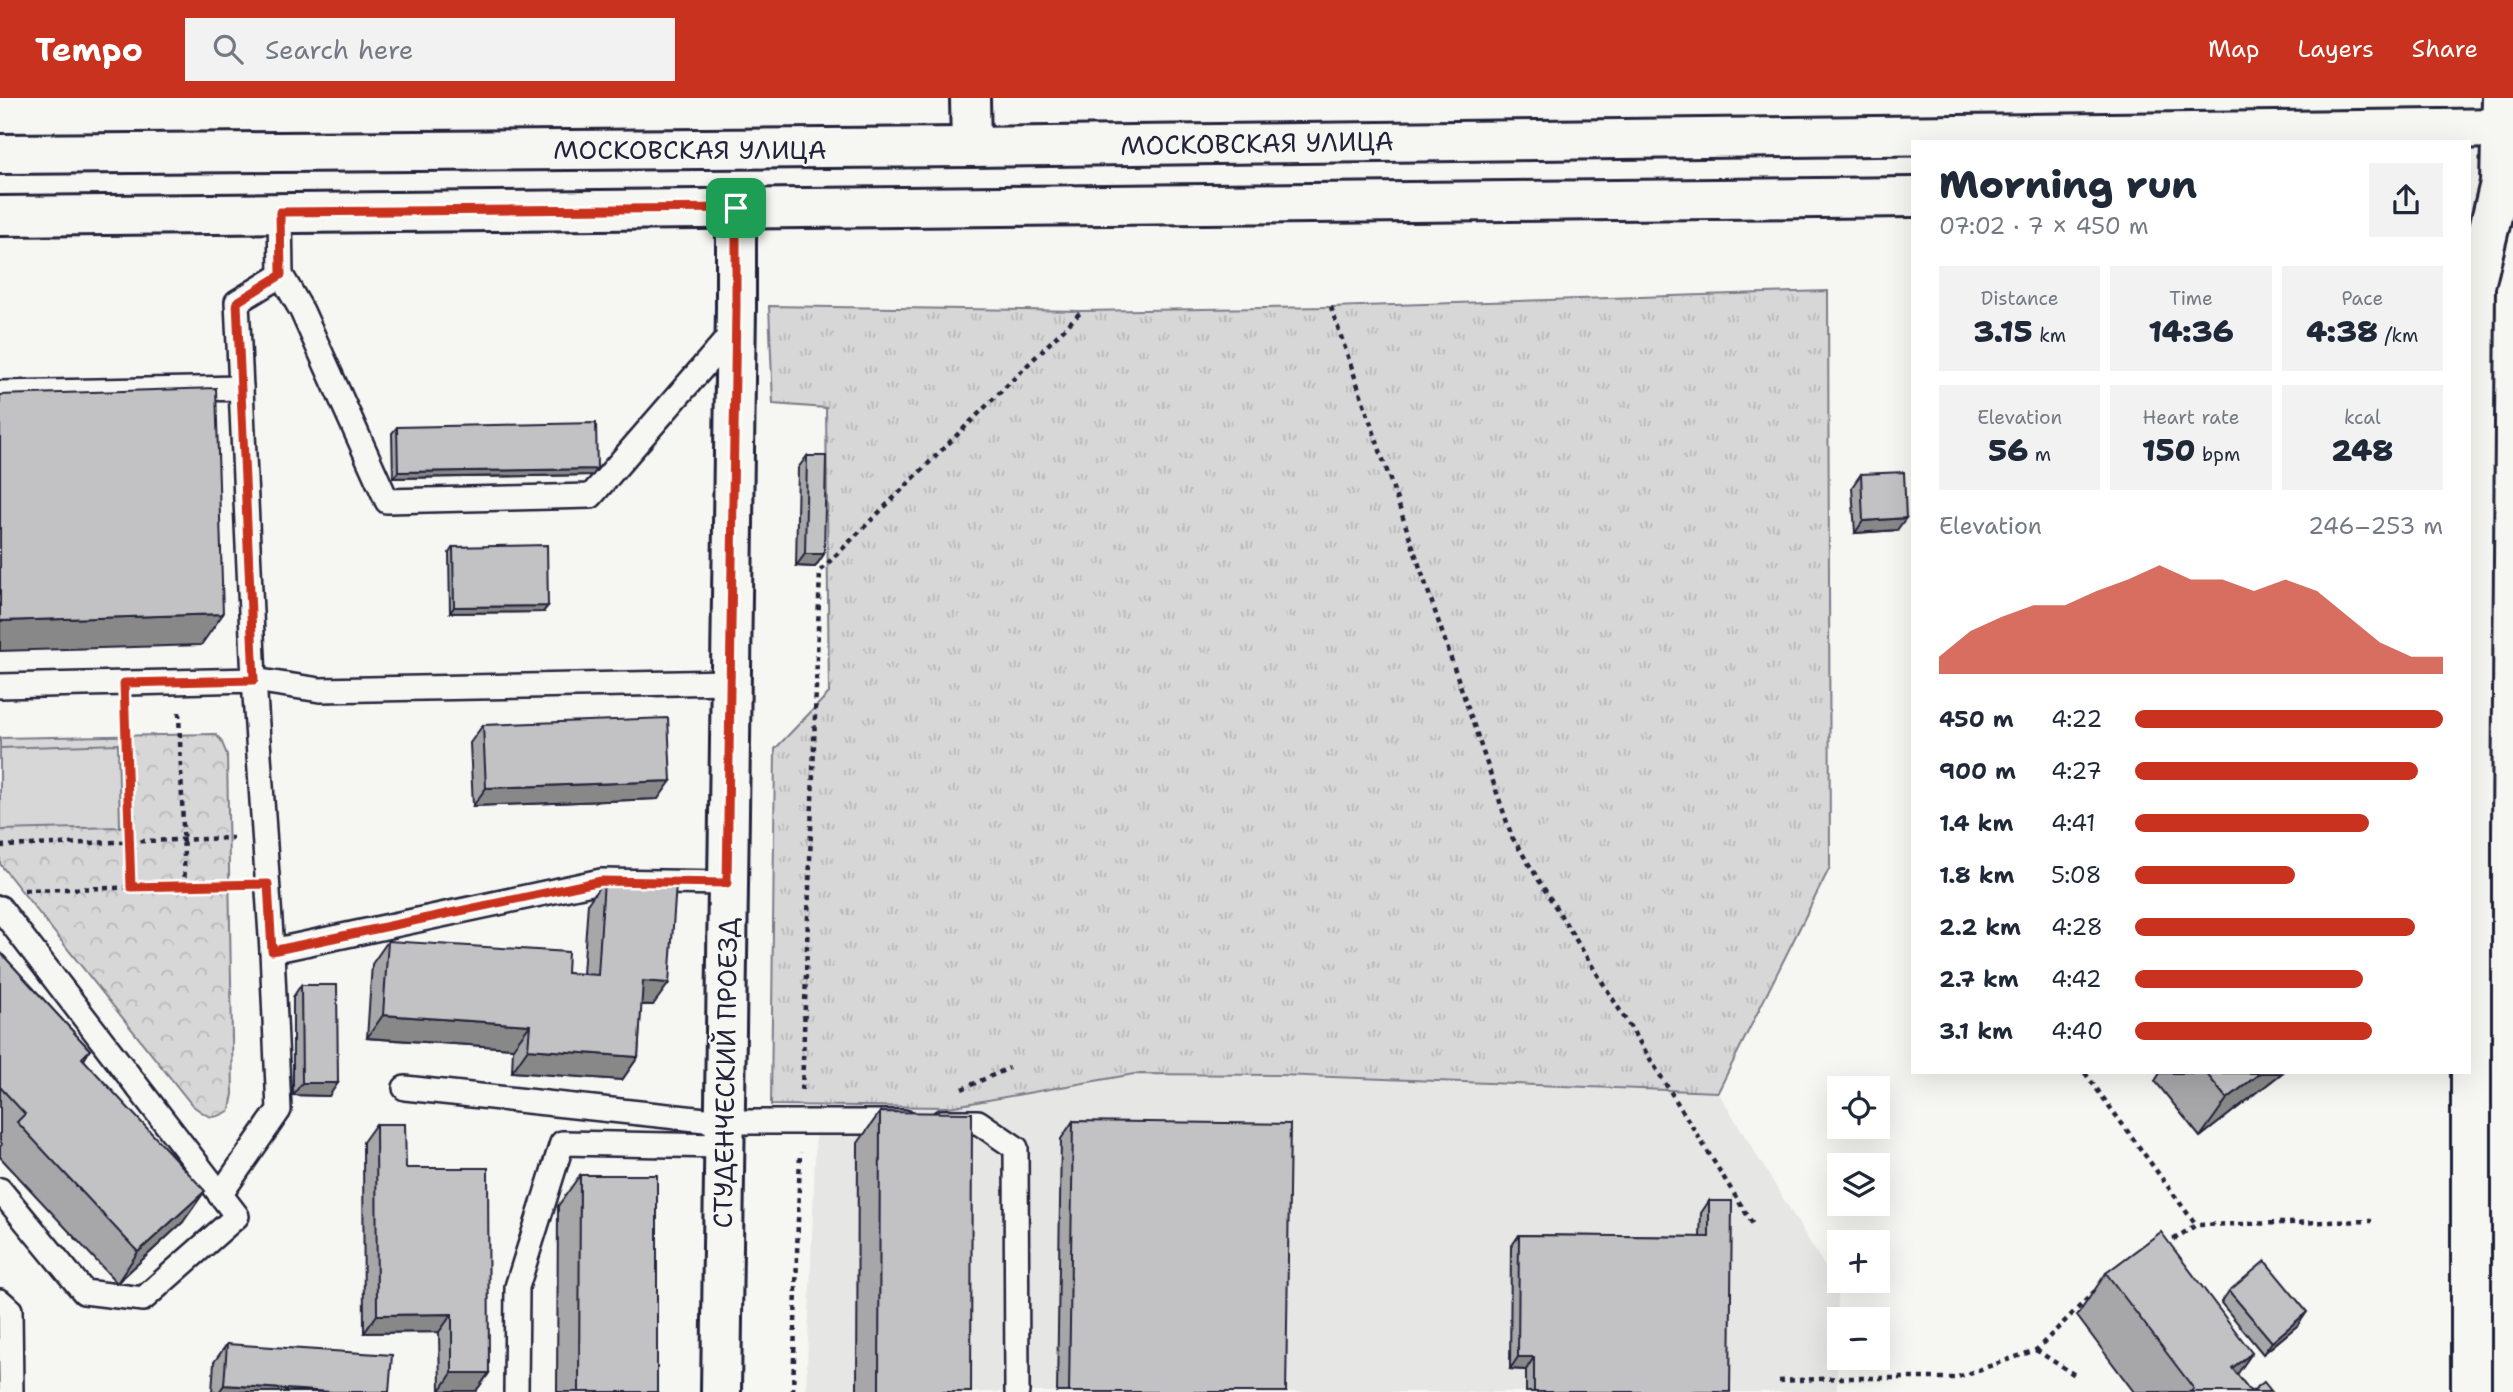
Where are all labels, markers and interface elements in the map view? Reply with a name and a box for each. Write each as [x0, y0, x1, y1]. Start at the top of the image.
search box [185, 18, 675, 81]
text: Tempo [35, 27, 143, 72]
icon: search [209, 30, 247, 68]
text: Search here [265, 32, 414, 67]
text: Map [2208, 33, 2259, 65]
text: Layers [2297, 33, 2374, 65]
text: Share [2412, 33, 2478, 65]
street label: МОСКОВСКАЯ УЛИЦА [1120, 123, 1394, 163]
street label: МОСКОВСКАЯ УЛИЦА [553, 132, 827, 167]
text: Morning run [1939, 159, 2197, 210]
button: share [2369, 163, 2443, 237]
pin [706, 178, 766, 238]
icon: arrive [717, 189, 755, 227]
text: 07:02 · 7 × 450 m [1939, 211, 2149, 241]
text: Distance [1981, 286, 2059, 311]
text: Time [2169, 286, 2213, 311]
text: Pace [2341, 286, 2383, 311]
text: 3.15 [1973, 311, 2033, 352]
text: 14:36 [2148, 311, 2234, 352]
text: 4:38 [2306, 311, 2378, 352]
text: km [2033, 323, 2066, 348]
text: /km [2378, 323, 2418, 348]
text: Elevation [1977, 405, 2062, 430]
text: Heart rate [2143, 405, 2239, 430]
text: kcal [2344, 405, 2381, 430]
text: 56 [1988, 430, 2028, 471]
text: 150 [2142, 430, 2196, 471]
text: 248 [2331, 430, 2393, 471]
text: m [2028, 442, 2051, 467]
text: bpm [2196, 442, 2240, 467]
text: Elevation [1939, 511, 2042, 541]
text: 246–253 m [2308, 511, 2443, 541]
text: 450 m [1939, 704, 2014, 734]
text: 4:22 [2051, 704, 2102, 734]
text: 900 m [1939, 756, 2016, 786]
text: 4:27 [2051, 756, 2102, 786]
text: 1.4 km [1939, 808, 2013, 838]
text: 4:41 [2051, 808, 2096, 838]
text: 1.8 km [1939, 860, 2014, 890]
text: 5:08 [2051, 860, 2102, 890]
text: 2.2 km [1939, 912, 2021, 942]
text: 4:28 [2051, 912, 2103, 942]
street label: СТУДЕНЧЕСКИЙ ПРОЕЗД [705, 917, 745, 1229]
text: 2.7 km [1939, 964, 2019, 994]
text: 4:42 [2051, 964, 2102, 994]
text: 3.1 km [1939, 1016, 2013, 1046]
text: 4:40 [2051, 1016, 2103, 1046]
map controls [1827, 1076, 1890, 1370]
button: locate [1827, 1076, 1890, 1139]
button: layers [1827, 1153, 1890, 1216]
button: + [1827, 1230, 1890, 1293]
button: − [1827, 1307, 1890, 1370]

